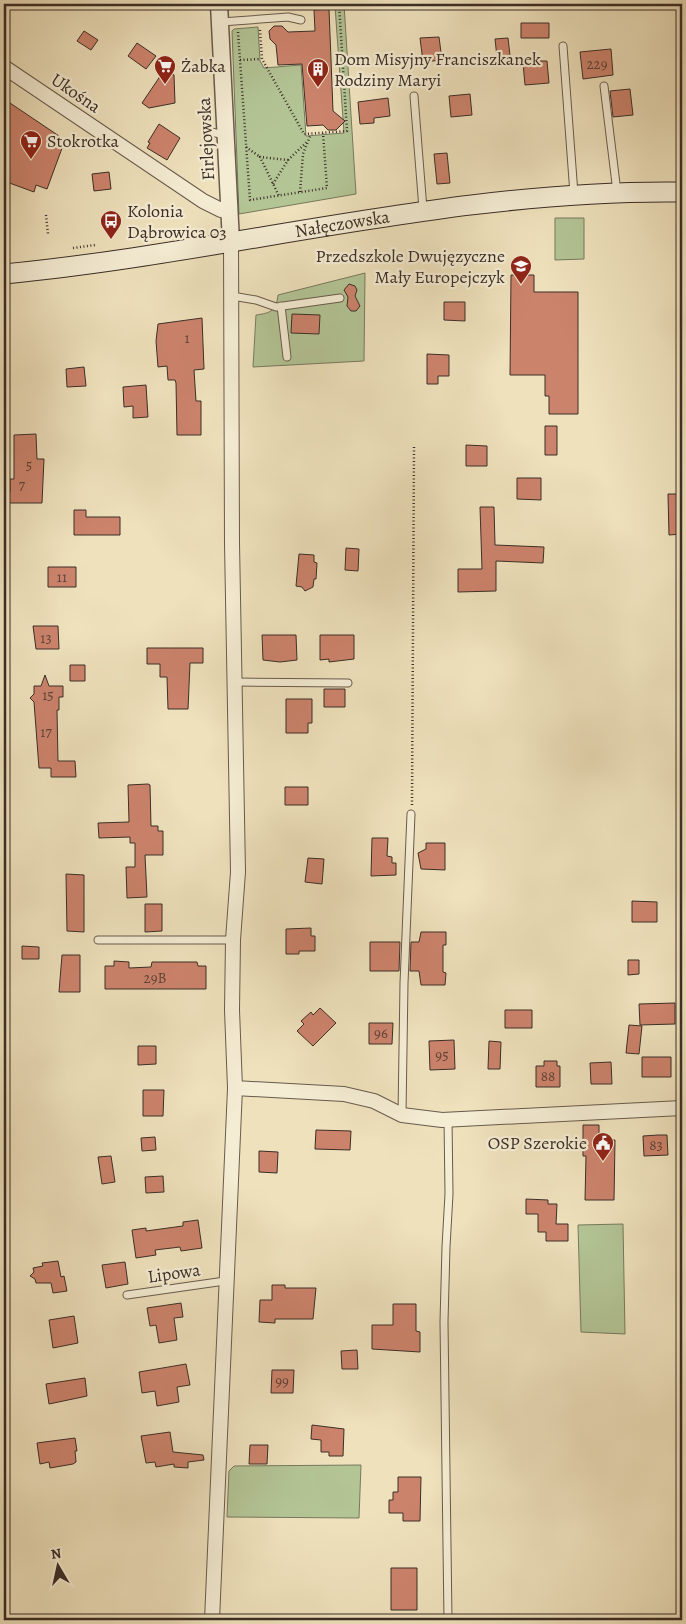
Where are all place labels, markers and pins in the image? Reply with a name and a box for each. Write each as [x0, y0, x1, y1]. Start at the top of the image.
place label: Dom Misyjny Franciszkanek Rodziny Maryi [334, 47, 541, 92]
supermarket icon: Żabka [153, 54, 177, 85]
place label: Żabka [181, 54, 226, 78]
building icon: Dom Misyjny Franciszkanek Rodziny Maryi [306, 57, 330, 88]
supermarket icon: Stokrotka [19, 129, 43, 160]
place label: Stokrotka [47, 129, 120, 153]
place label: Kolonia Dąbrowica 03 [127, 199, 227, 244]
bus stop icon: Kolonia Dąbrowica 03 [99, 209, 123, 240]
place label: Przedszkole Dwujęzyczne Mały Europejczyk [316, 244, 505, 289]
school or university icon: Przedszkole Dwujęzyczne Mały Europejczyk [509, 254, 533, 285]
place label: OSP Szerokie [488, 1131, 587, 1155]
public building icon: OSP Szerokie [591, 1131, 615, 1162]

